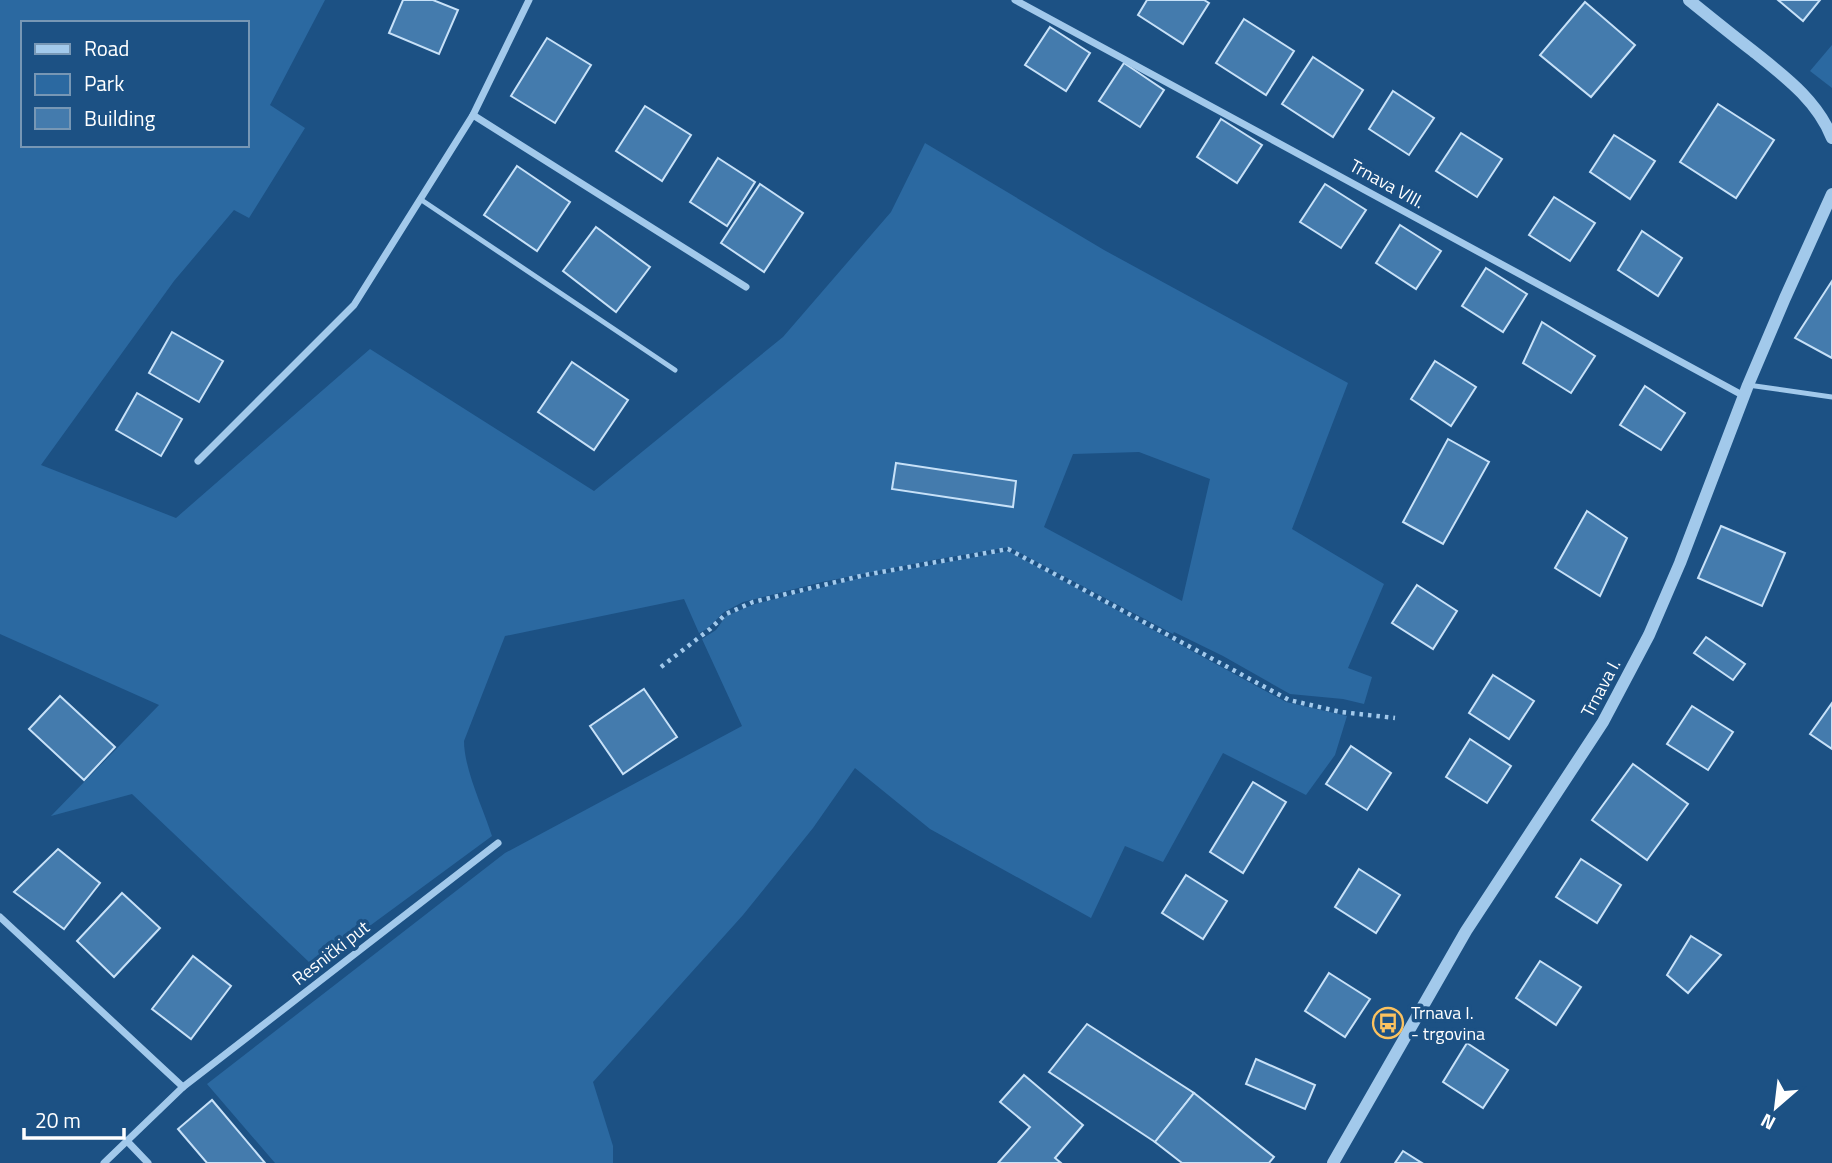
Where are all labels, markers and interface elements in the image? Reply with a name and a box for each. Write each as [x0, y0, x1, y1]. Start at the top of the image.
legend [21, 21, 248, 147]
text: Road [84, 32, 129, 64]
text: Park [84, 67, 124, 99]
text: Building [84, 102, 156, 134]
street label: Trnava VIII. [1345, 152, 1430, 215]
street label: Trnava I. [1574, 654, 1627, 722]
street label: Resnički put [286, 913, 376, 991]
place label: Trnava I. - trgovina [1411, 999, 1485, 1047]
bus stop icon: Trnava I. - trgovina [1371, 1006, 1405, 1040]
north arrow [1741, 1072, 1811, 1142]
scale bar [24, 1096, 124, 1140]
text: 20 m [35, 1104, 81, 1136]
text: N [1755, 1107, 1780, 1138]

